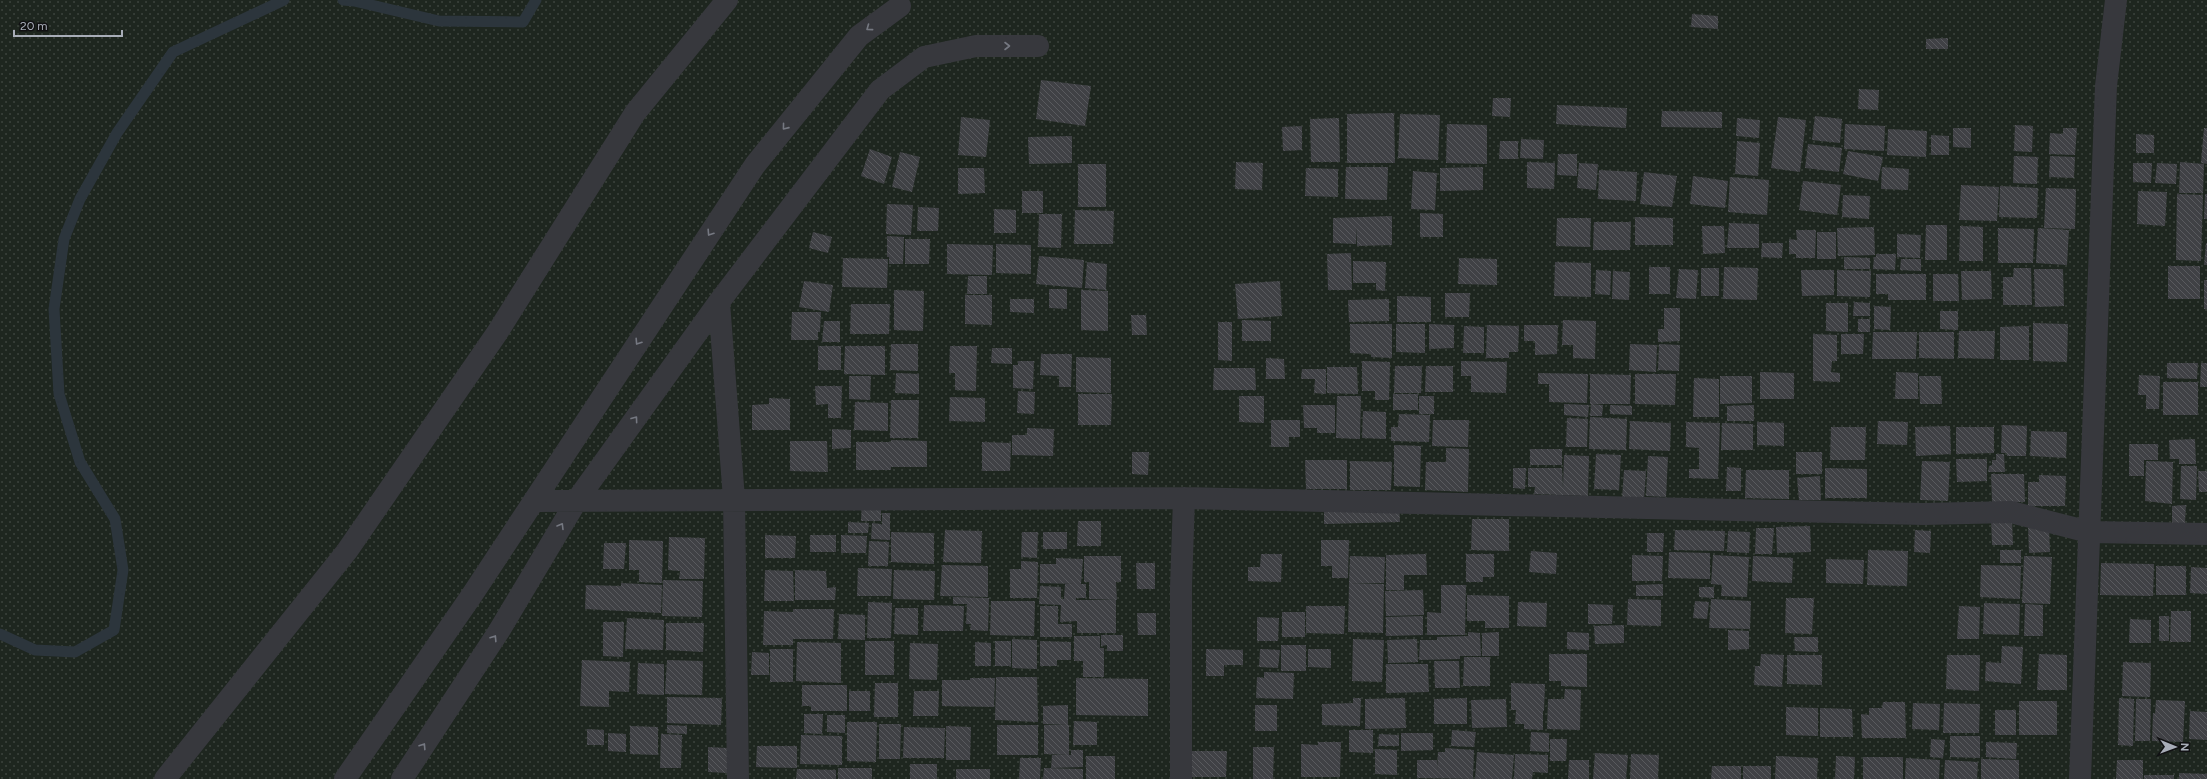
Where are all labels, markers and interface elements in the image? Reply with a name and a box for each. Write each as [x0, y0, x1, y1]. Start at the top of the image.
scale bar [14, 12, 122, 38]
text: 20 m [20, 19, 48, 33]
one-way arrow [866, 23, 873, 30]
one-way arrow [1004, 42, 1010, 50]
one-way arrow [783, 123, 790, 130]
one-way arrow [707, 229, 715, 236]
one-way arrow [636, 338, 643, 345]
one-way arrow [630, 416, 638, 423]
one-way arrow [557, 523, 564, 530]
one-way arrow [490, 635, 497, 642]
north arrow [2155, 727, 2195, 767]
text: N [2178, 743, 2191, 752]
one-way arrow [418, 744, 425, 751]

